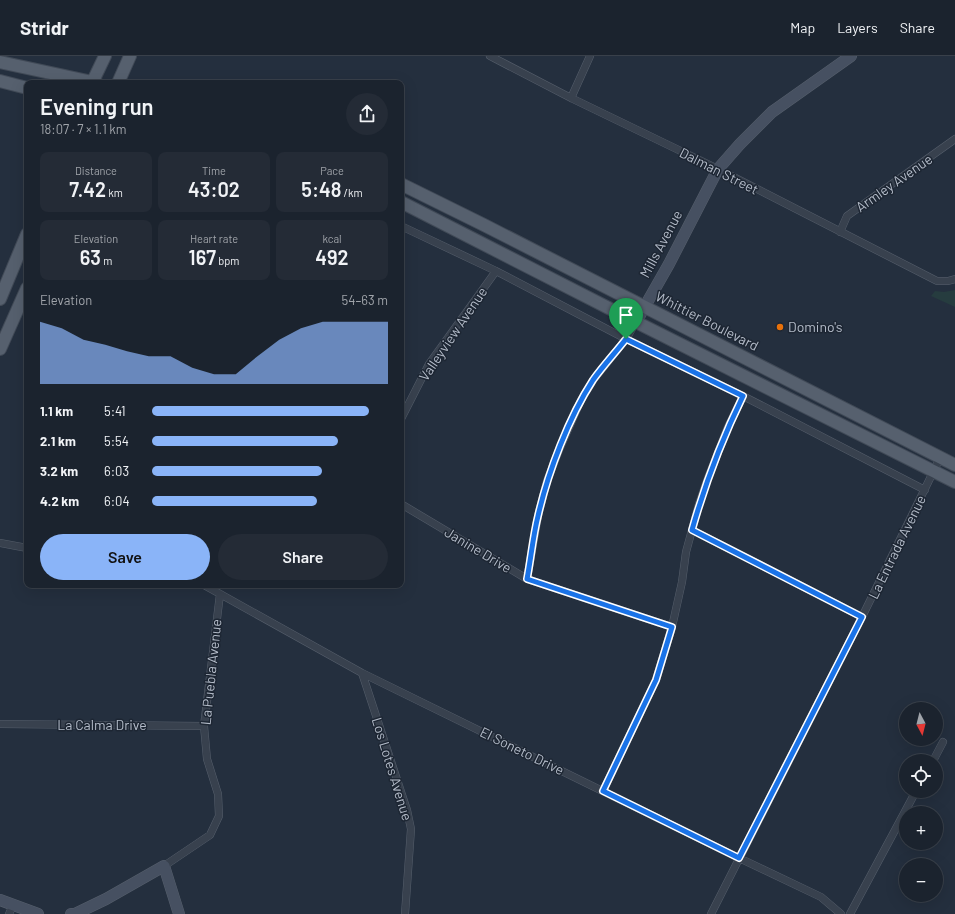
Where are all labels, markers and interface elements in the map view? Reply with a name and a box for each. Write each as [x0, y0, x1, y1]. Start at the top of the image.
text: Stridr [20, 16, 69, 39]
text: Map [790, 19, 815, 36]
text: Layers [837, 19, 878, 36]
text: Share [900, 19, 935, 36]
text: Evening run [40, 93, 154, 119]
button: share [346, 93, 388, 135]
text: 18:07 · 7 × 1.1 km [40, 121, 127, 137]
street label: Dalman Street [677, 143, 762, 198]
street label: Armley Avenue [852, 150, 935, 215]
text: Distance [75, 164, 117, 177]
text: Time [202, 164, 226, 177]
text: Pace [320, 164, 344, 177]
text: 7.42 [69, 177, 106, 201]
text: 43:02 [188, 177, 240, 201]
text: 5:48 [301, 177, 341, 201]
text: km [106, 186, 123, 199]
text: /km [341, 186, 363, 199]
street label: Mills Avenue [636, 207, 685, 280]
text: Elevation [74, 232, 118, 245]
text: Heart rate [190, 232, 238, 245]
text: kcal [322, 232, 342, 245]
text: 63 [80, 245, 101, 269]
text: 167 [189, 245, 216, 269]
text: 492 [315, 245, 349, 269]
text: m [101, 254, 112, 267]
text: bpm [216, 254, 239, 267]
street label: Valleyview Avenue [415, 283, 490, 384]
street label: Whittier Boulevard [653, 287, 762, 354]
text: Elevation [40, 292, 92, 308]
text: 54–63 m [342, 292, 388, 308]
pin [609, 298, 643, 339]
icon: arrive [615, 304, 637, 326]
place label: Domino's [788, 318, 843, 335]
marker: Domino's [775, 322, 785, 332]
text: 1.1 km [40, 403, 73, 419]
text: 5:41 [104, 403, 126, 419]
text: 2.1 km [40, 433, 76, 449]
text: 5:54 [104, 433, 129, 449]
text: 3.2 km [40, 463, 78, 479]
text: 6:03 [104, 463, 129, 479]
street label: La Entrada Avenue [864, 492, 929, 601]
text: 4.2 km [40, 493, 79, 509]
text: 6:04 [104, 493, 130, 509]
street label: Janine Drive [442, 523, 515, 576]
button: Save [40, 534, 210, 580]
button: Share [218, 534, 388, 580]
street label: La Puebla Avenue [196, 618, 225, 726]
north arrow [899, 702, 943, 746]
map controls [899, 702, 943, 902]
street label: Los Lotes Avenue [369, 715, 416, 822]
street label: La Calma Drive [57, 716, 147, 733]
street label: El Soneto Drive [477, 723, 567, 778]
button: locate [899, 754, 943, 798]
button: + [899, 806, 943, 850]
button: − [899, 858, 943, 902]

